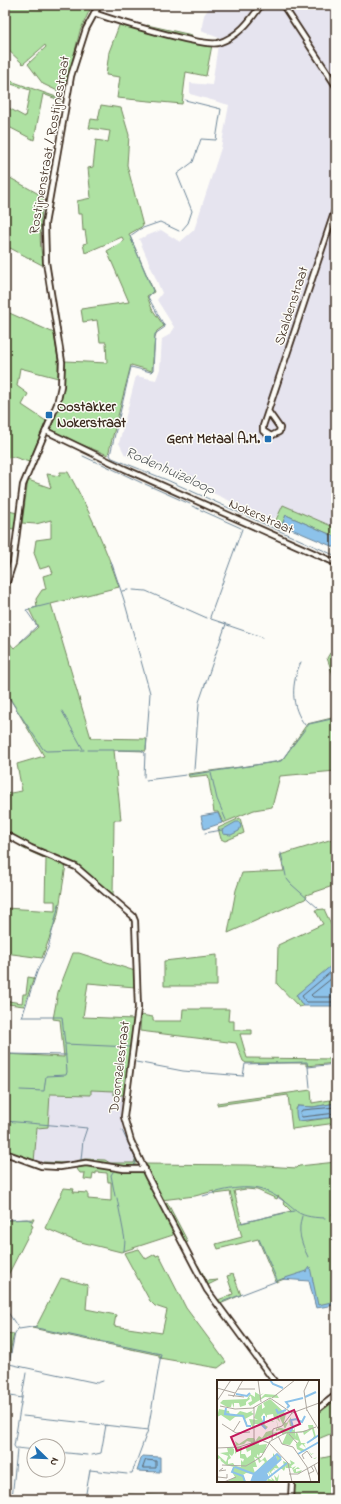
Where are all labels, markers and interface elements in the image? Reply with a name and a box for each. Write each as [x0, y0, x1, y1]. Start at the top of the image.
street label: Rostijnenstraat / Rostijnestraat [24, 54, 76, 236]
street label: Skaldenstraat [269, 263, 315, 348]
place label: Oostakker Nokerstraat [57, 397, 126, 434]
marker: Oostakker Nokerstraat [44, 410, 54, 420]
place label: Gent Metaal A.M. [167, 429, 260, 450]
marker: Gent Metaal A.M. [263, 434, 273, 444]
water label: Rodenhuizeloop [122, 441, 219, 501]
street label: Nokerstraat [225, 493, 297, 541]
street label: Doornzelestraat [104, 1019, 136, 1115]
inset map [217, 1380, 319, 1482]
north arrow [26, 1438, 66, 1478]
text: N [45, 1455, 63, 1468]

